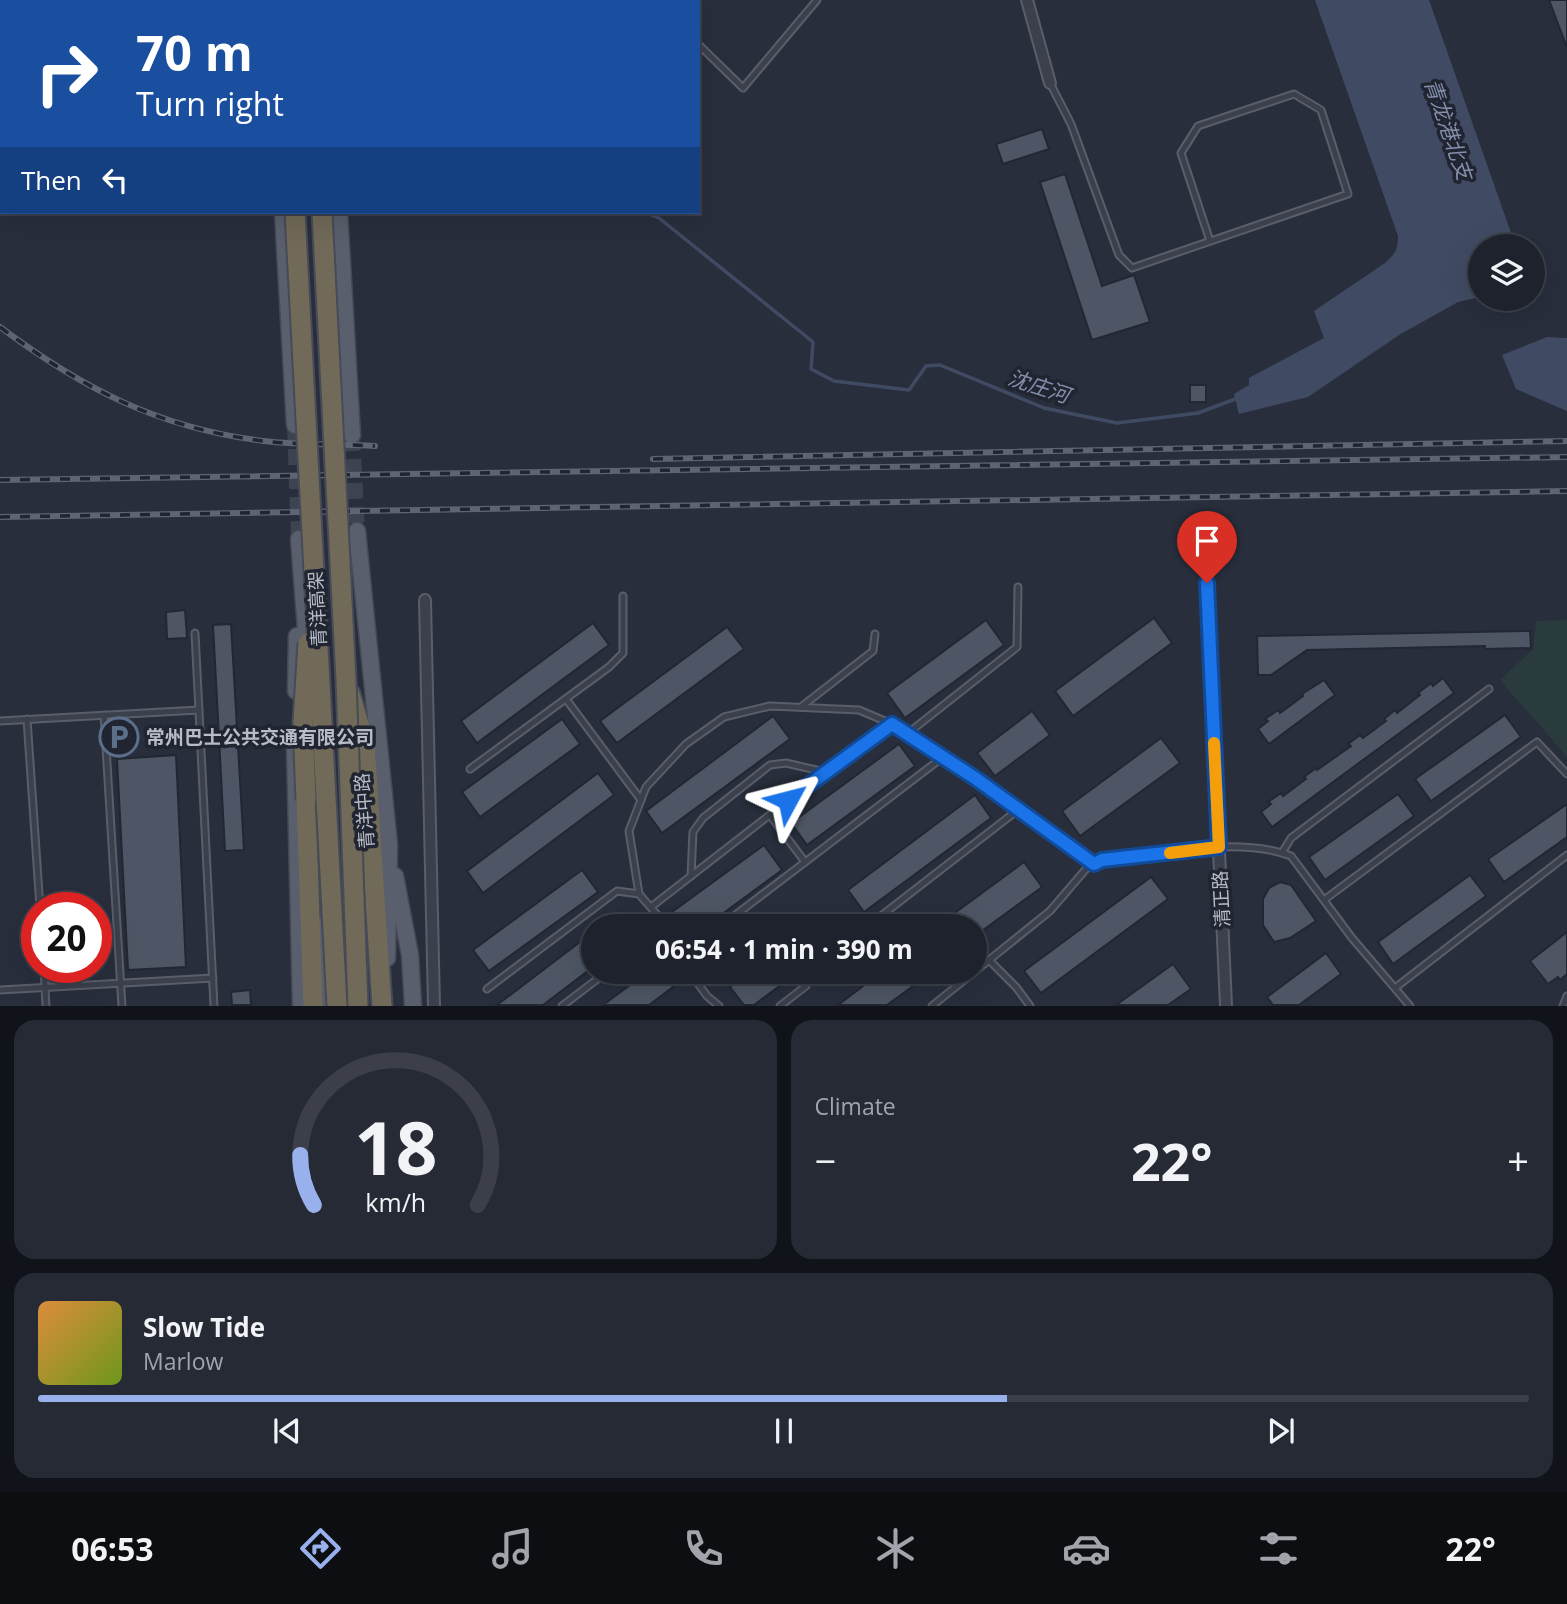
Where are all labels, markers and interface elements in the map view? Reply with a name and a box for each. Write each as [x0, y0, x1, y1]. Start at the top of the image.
text: 70 m [136, 19, 253, 85]
icon: right [21, 28, 112, 119]
water label: 青龙港北支 [1419, 75, 1480, 185]
text: Turn right [136, 82, 284, 125]
icon: left [96, 161, 134, 199]
text: Then [21, 162, 82, 198]
map controls [1468, 234, 1545, 311]
button: layers [1468, 234, 1545, 311]
water label: 沈庄河 [1005, 363, 1077, 410]
pin [1177, 511, 1237, 583]
icon: arrive [1188, 522, 1226, 560]
street label: 青洋高架 [302, 570, 332, 648]
parking icon: 常州巴士公共交通有限公司 [98, 716, 140, 758]
place label: 常州巴士公共交通有限公司 [146, 724, 374, 750]
position arrow [751, 763, 825, 837]
street label: 青洋中路 [348, 772, 380, 850]
street label: 清正路 [1207, 870, 1235, 928]
speed limit sign: 20 [21, 892, 112, 983]
text: 06:54 · 1 min · 390 m [655, 931, 913, 967]
text: Climate [815, 1090, 896, 1122]
text: 18 [354, 1098, 437, 1197]
text: 22° [1131, 1125, 1213, 1196]
text: − [815, 1134, 836, 1186]
text: + [1507, 1134, 1529, 1186]
text: km/h [365, 1185, 426, 1219]
text: Slow Tide [143, 1309, 265, 1345]
text: Marlow [143, 1345, 223, 1377]
icon: previous [268, 1412, 306, 1450]
icon: pause [765, 1412, 803, 1450]
icon: next [1262, 1412, 1300, 1450]
icon: directions [296, 1524, 345, 1573]
icon: music [488, 1524, 537, 1573]
icon: phone [679, 1524, 728, 1573]
icon: climate [871, 1524, 920, 1573]
icon: car [1062, 1524, 1111, 1573]
icon: filters [1254, 1524, 1303, 1573]
text: 06:53 [71, 1527, 154, 1570]
text: 22° [1445, 1527, 1496, 1570]

